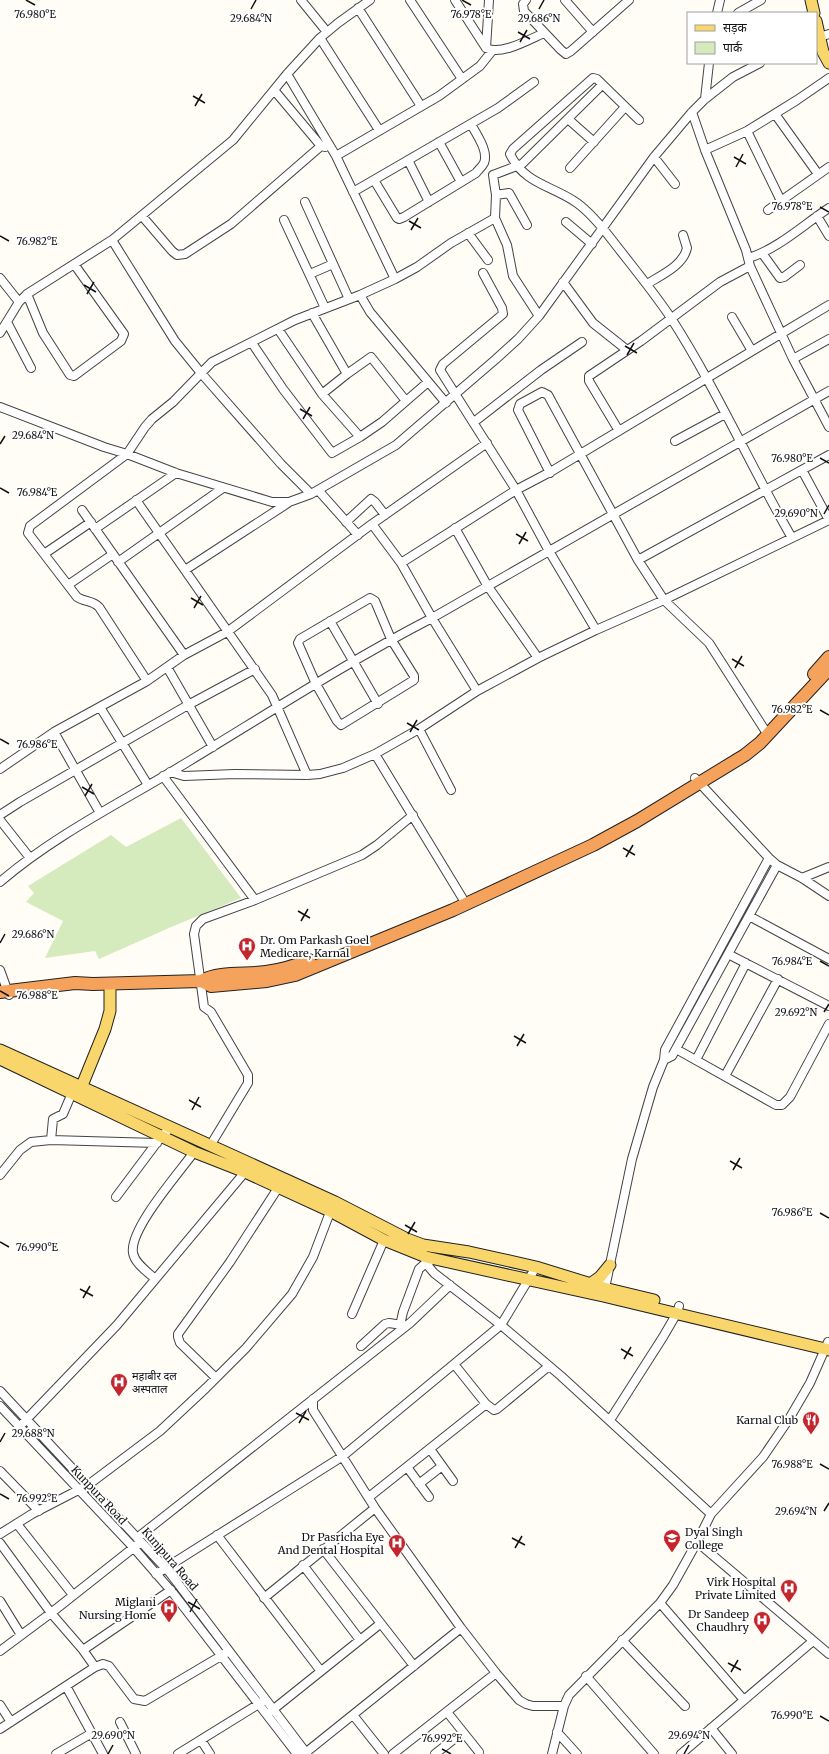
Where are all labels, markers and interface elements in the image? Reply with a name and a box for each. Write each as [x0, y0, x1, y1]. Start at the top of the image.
text: 76.980°E [14, 8, 56, 21]
text: 76.978°E [451, 8, 492, 21]
text: 29.684°N [230, 12, 272, 25]
text: 29.686°N [518, 12, 560, 25]
legend [687, 12, 817, 64]
text: सड़क [723, 20, 748, 35]
text: पार्क [723, 40, 743, 55]
text: 76.978°E [772, 200, 813, 213]
text: 76.982°E [17, 235, 58, 248]
text: 29.684°N [12, 429, 54, 442]
text: 76.980°E [771, 452, 813, 465]
text: 76.984°E [17, 486, 58, 499]
text: 29.690°N [774, 507, 818, 520]
text: 76.982°E [772, 703, 813, 716]
text: 76.986°E [17, 738, 58, 751]
text: 29.686°N [12, 928, 54, 941]
place label: Dr. Om Parkash Goel Medicare, Karnal [260, 933, 370, 960]
hospital icon: Dr. Om Parkash Goel Medicare, Karnal [237, 936, 257, 961]
text: 76.984°E [772, 955, 813, 968]
text: 76.988°E [16, 989, 58, 1002]
text: 29.692°N [775, 1006, 817, 1019]
text: 76.986°E [772, 1206, 813, 1219]
text: 76.990°E [16, 1241, 59, 1254]
place label: महाबीर दल अस्पताल [132, 1369, 177, 1396]
hospital icon: महाबीर दल अस्पताल [109, 1372, 129, 1397]
restaurant icon: Karnal Club [801, 1410, 821, 1435]
place label: Karnal Club [736, 1413, 798, 1427]
text: 29.688°N [11, 1427, 55, 1440]
text: 76.988°E [771, 1458, 813, 1471]
street label: Kunpura Road [68, 1463, 130, 1528]
text: 76.992°E [17, 1492, 58, 1505]
text: 29.694°N [775, 1505, 817, 1518]
street label: Kunjpura Road [139, 1525, 201, 1593]
place label: Dyal Singh College [685, 1525, 743, 1552]
school or university icon: Dyal Singh College [662, 1528, 682, 1553]
place label: Dr Pasricha Eye And Dental Hospital [277, 1530, 385, 1557]
hospital icon: Dr Pasricha Eye And Dental Hospital [387, 1533, 407, 1558]
place label: Virk Hospital Private Limited [695, 1575, 777, 1602]
hospital icon: Virk Hospital Private Limited [779, 1578, 799, 1603]
place label: Miglani Nursing Home [79, 1595, 156, 1622]
hospital icon: Miglani Nursing Home [159, 1598, 179, 1623]
place label: Dr Sandeep Chaudhry [688, 1607, 750, 1634]
hospital icon: Dr Sandeep Chaudhry [752, 1610, 772, 1635]
text: 76.990°E [771, 1709, 814, 1722]
text: 29.690°N [91, 1729, 135, 1742]
text: 29.694°N [668, 1729, 710, 1742]
text: 76.992°E [422, 1732, 463, 1745]

